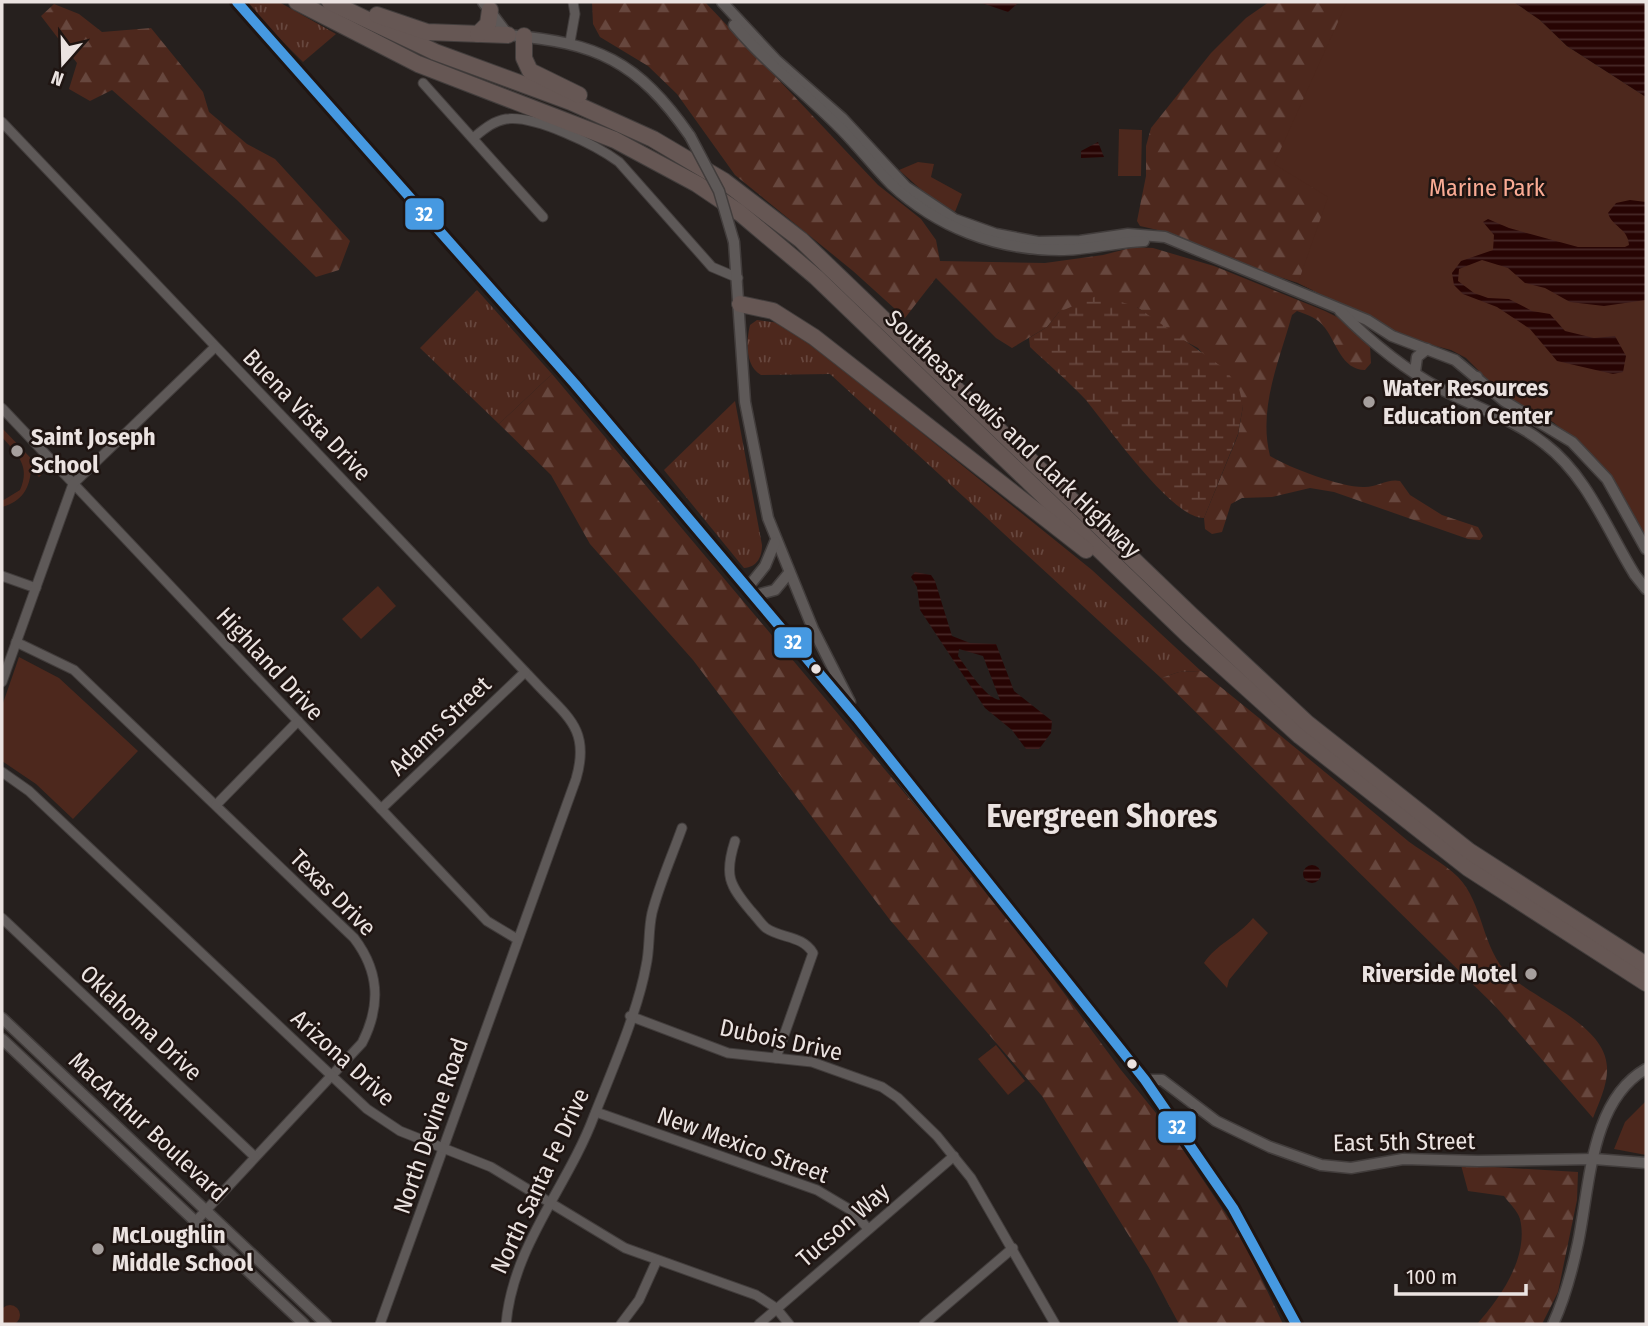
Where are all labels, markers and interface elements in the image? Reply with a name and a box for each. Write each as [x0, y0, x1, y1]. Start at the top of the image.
north arrow [28, 28, 98, 98]
text: N [48, 66, 67, 91]
park label: Marine Park [1429, 174, 1546, 202]
line badge: 32 [404, 197, 445, 231]
text: 32 [414, 203, 433, 226]
street label: Southeast Lewis and Clark Highway [879, 304, 1147, 564]
street label: Buena Vista Drive [237, 343, 377, 487]
place label: Water Resources Education Center [1383, 374, 1553, 430]
marker: Water Resources Education Center [1361, 394, 1377, 410]
place label: Saint Joseph School [31, 423, 156, 479]
marker: Saint Joseph School [9, 443, 25, 459]
street label: Highland Drive [210, 602, 330, 726]
line badge: 32 [773, 626, 813, 659]
text: 32 [783, 631, 802, 654]
unlabelled marker [809, 662, 823, 676]
street label: Adams Street [383, 670, 497, 781]
district label: Evergreen Shores [986, 797, 1218, 835]
street label: Texas Drive [284, 844, 382, 942]
street label: Oklahoma Drive [74, 960, 208, 1086]
place label: Riverside Motel [1362, 960, 1517, 988]
marker: Riverside Motel [1523, 966, 1539, 982]
street label: Arizona Drive [285, 1004, 401, 1112]
street label: Dubois Drive [717, 1013, 845, 1067]
street label: North Devine Road [388, 1034, 474, 1218]
street label: MacArthur Boulevard [63, 1046, 233, 1208]
unlabelled marker [1125, 1057, 1139, 1071]
street label: North Santa Fe Drive [485, 1084, 595, 1278]
street label: New Mexico Street [654, 1101, 833, 1189]
line badge: 32 [1157, 1110, 1197, 1144]
text: 32 [1167, 1116, 1186, 1139]
street label: East 5th Street [1333, 1127, 1476, 1157]
street label: Tucson Way [791, 1177, 895, 1273]
place label: McLoughlin Middle School [112, 1221, 253, 1277]
marker: McLoughlin Middle School [90, 1241, 106, 1257]
scale bar [1396, 1252, 1526, 1296]
text: 100 m [1406, 1264, 1457, 1290]

